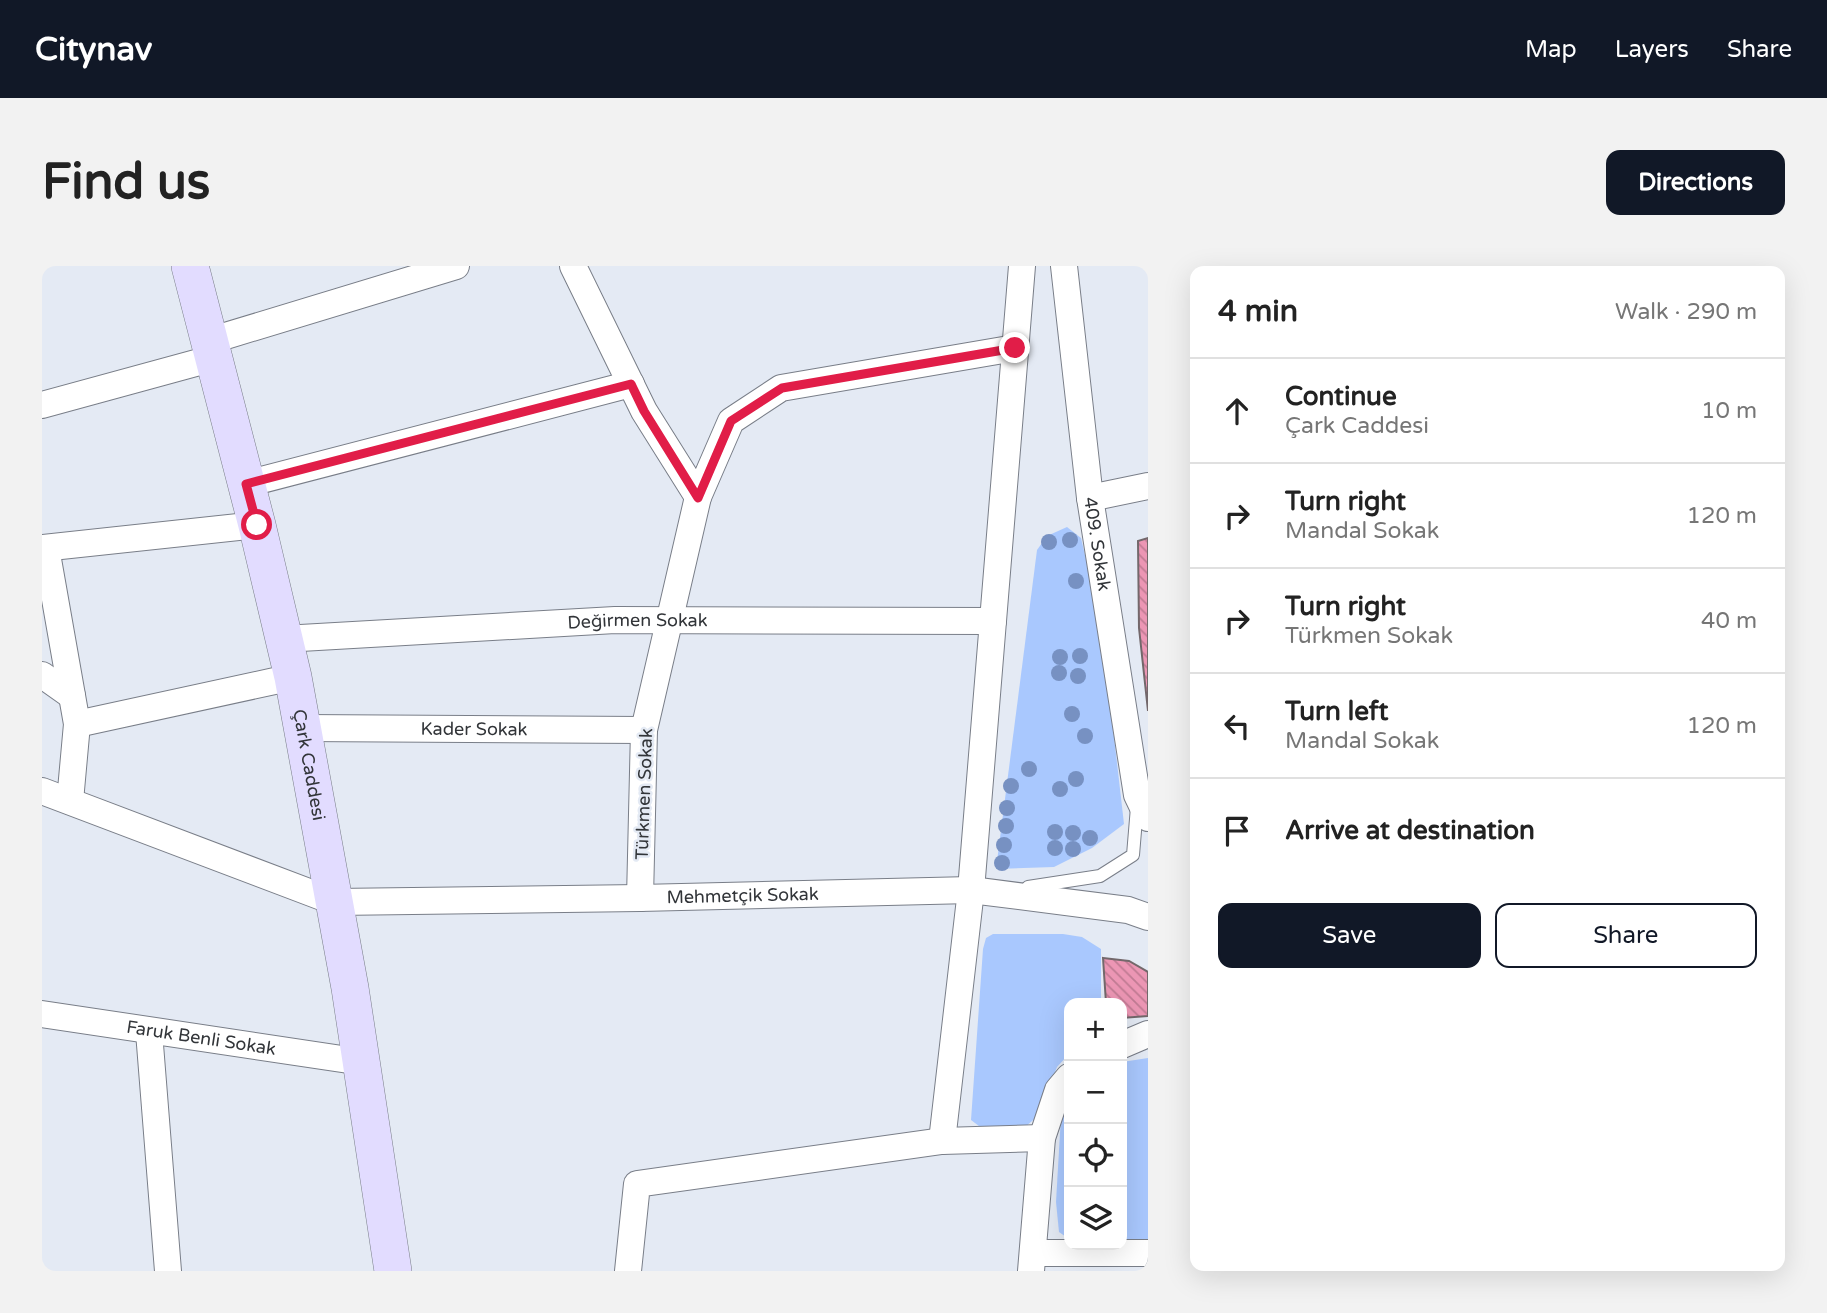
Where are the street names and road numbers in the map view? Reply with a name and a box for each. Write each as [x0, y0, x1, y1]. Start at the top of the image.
street label: 409. Sokak [1079, 495, 1116, 593]
street label: Değirmen Sokak [567, 609, 708, 634]
street label: Çark Caddesi [288, 707, 330, 822]
street label: Kader Sokak [420, 718, 528, 740]
street label: Türkmen Sokak [631, 728, 657, 860]
street label: Mehmetçik Sokak [666, 883, 819, 908]
street label: Faruk Benli Sokak [125, 1016, 278, 1060]

